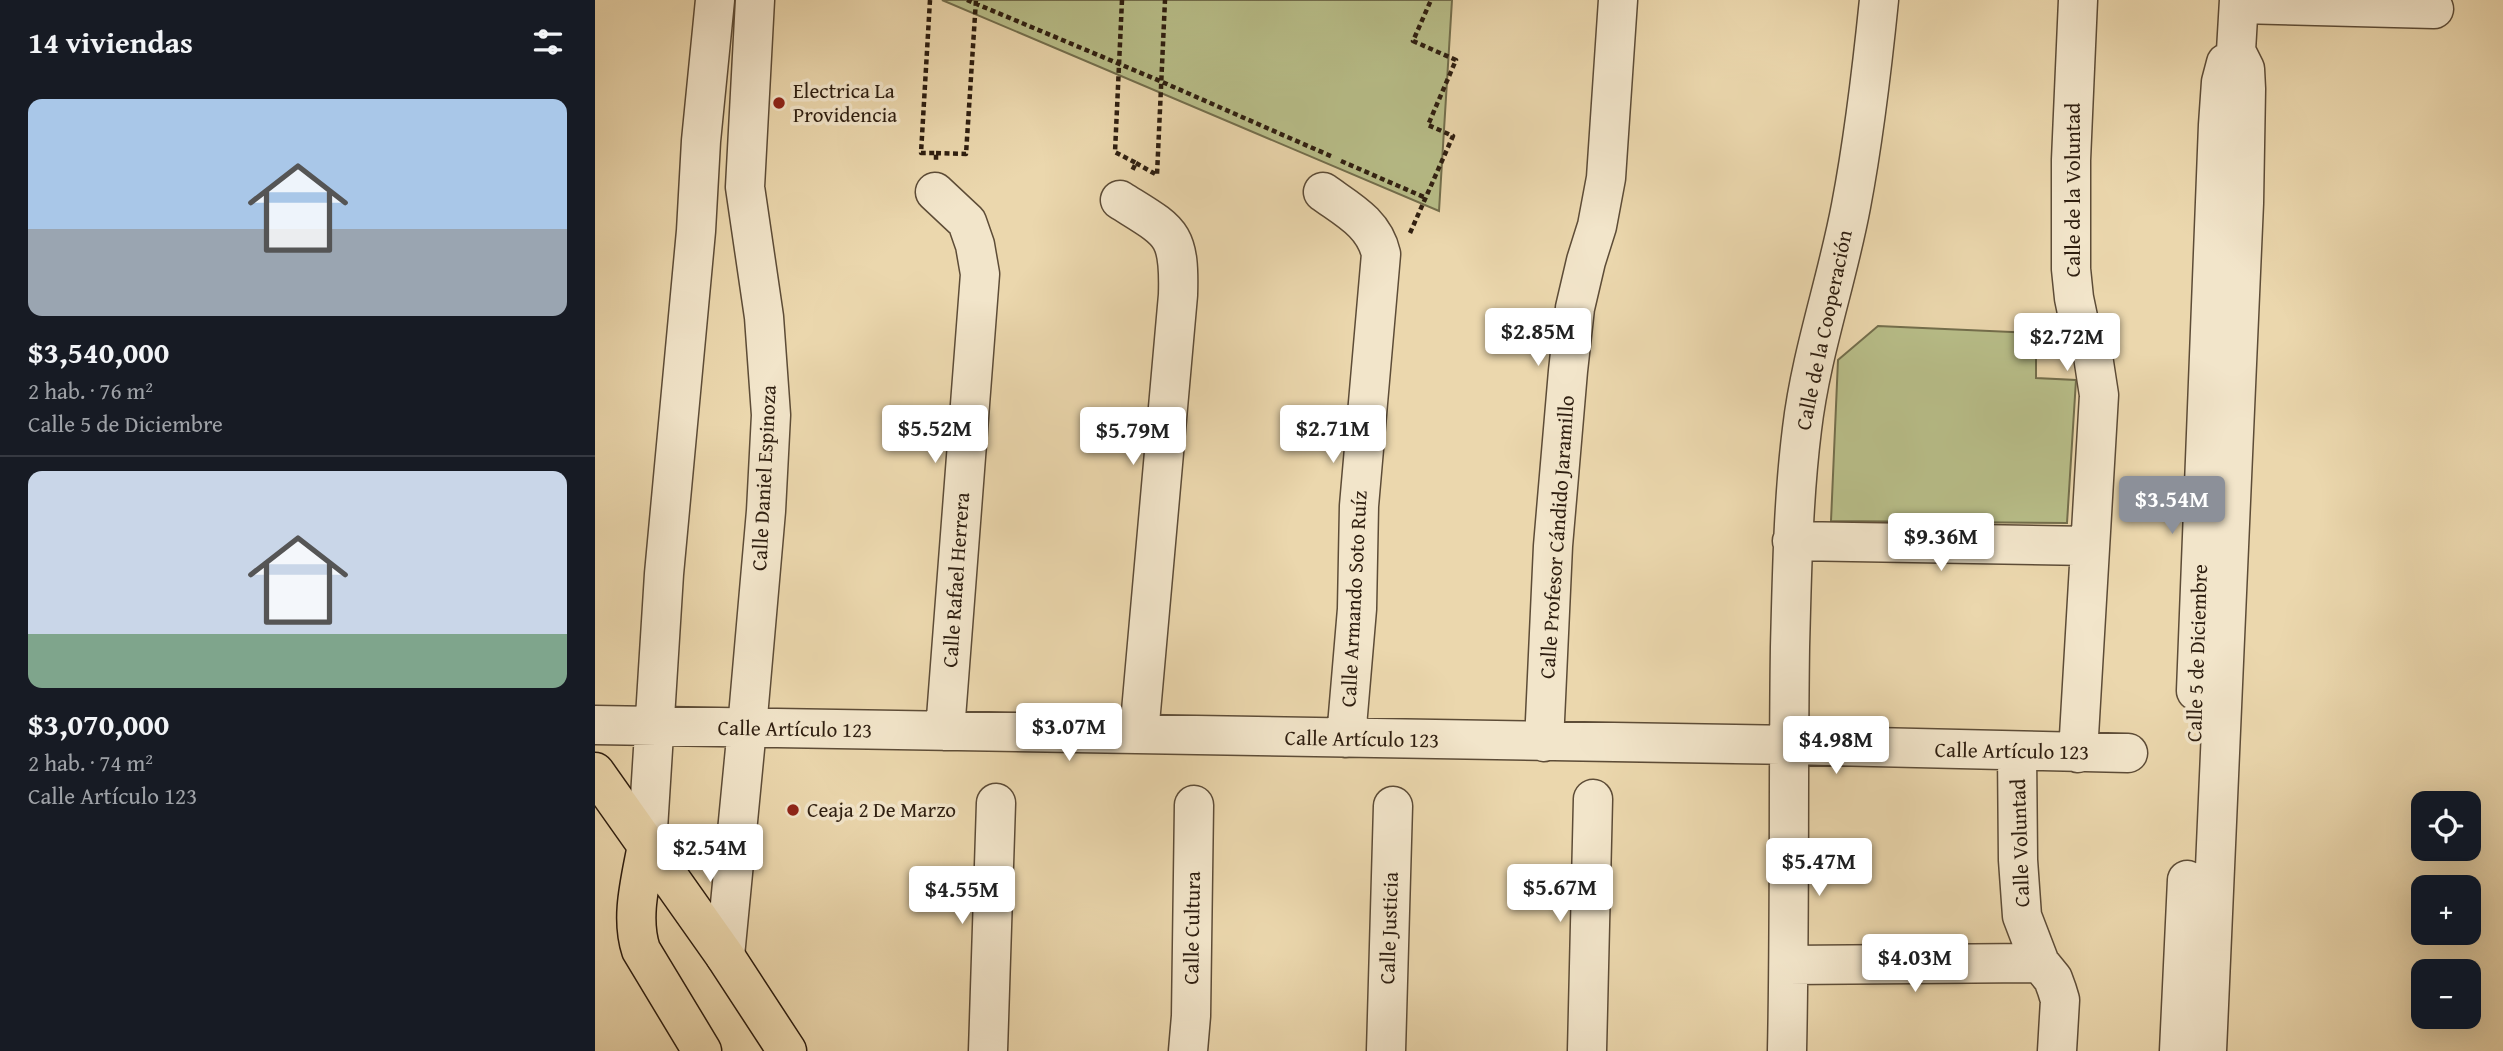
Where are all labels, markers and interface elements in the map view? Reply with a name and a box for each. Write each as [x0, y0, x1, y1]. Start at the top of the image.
text: 14 viviendas [28, 20, 193, 64]
icon: filters [529, 23, 567, 61]
place label: Electrica La Providencia [793, 75, 897, 130]
marker: Electrica La Providencia [771, 95, 787, 111]
street label: Calle de la Voluntad [2057, 102, 2088, 277]
icon: home [235, 145, 361, 271]
street label: Calle de la Cooperación [1787, 227, 1860, 433]
pin: $2.85M [1481, 308, 1595, 368]
text: $2.85M [1501, 314, 1575, 347]
pin: $2.72M [2010, 314, 2124, 373]
text: $2.72M [2030, 319, 2104, 352]
text: $3,540,000 [28, 330, 169, 374]
text: 2 hab. · 76 m² [28, 374, 153, 407]
street label: Calle Daniel Espinoza [743, 384, 784, 572]
street label: Calle Profesor Cándido Jaramillo [1531, 394, 1582, 680]
pin: $5.52M [878, 406, 992, 465]
pin: $2.71M [1276, 406, 1390, 465]
text: Calle 5 de Diciembre [28, 407, 223, 440]
pin: $5.79M [1076, 407, 1190, 467]
text: $5.52M [898, 411, 972, 444]
text: $2.71M [1296, 411, 1370, 444]
text: $5.79M [1096, 413, 1170, 446]
pin: $3.54M [2115, 476, 2229, 536]
text: $3.54M [2135, 482, 2209, 515]
street label: Calle Armando Soto Ruíz [1332, 490, 1375, 708]
street label: Calle Rafael Herrera [934, 491, 977, 669]
pin: $9.36M [1884, 514, 1998, 573]
icon: home [235, 517, 361, 643]
text: $9.36M [1904, 519, 1978, 552]
street label: Calle 5 de Diciembre [2178, 563, 2215, 742]
text: $3,070,000 [28, 702, 169, 746]
pin: $3.07M [1012, 704, 1126, 763]
text: $3.07M [1032, 709, 1106, 742]
street label: Calle Artículo 123 [717, 712, 873, 745]
pin: $4.98M [1779, 716, 1893, 776]
street label: Calle Artículo 123 [1284, 722, 1440, 755]
text: $4.98M [1799, 722, 1873, 755]
street label: Calle Artículo 123 [1934, 734, 2090, 767]
text: 2 hab. · 74 m² [28, 746, 153, 779]
street label: Calle Voluntad [2002, 778, 2037, 908]
text: Calle Artículo 123 [28, 779, 197, 812]
map controls [2411, 791, 2481, 1029]
button: locate [2411, 791, 2481, 861]
place label: Ceaja 2 De Marzo [807, 794, 956, 825]
marker: Ceaja 2 De Marzo [785, 802, 801, 818]
pin: $2.54M [653, 824, 767, 884]
text: $2.54M [673, 830, 747, 863]
pin: $5.47M [1762, 838, 1876, 898]
text: $5.47M [1782, 844, 1856, 877]
pin: $5.67M [1503, 864, 1617, 924]
pin: $4.55M [905, 866, 1019, 926]
text: $5.67M [1523, 870, 1597, 903]
street label: Calle Cultura [1175, 871, 1208, 985]
street label: Calle Justicia [1371, 871, 1406, 985]
text: $4.55M [925, 872, 999, 905]
button: + [2411, 875, 2481, 945]
pin: $4.03M [1858, 934, 1972, 994]
text: $4.03M [1878, 940, 1952, 973]
button: − [2411, 959, 2481, 1029]

